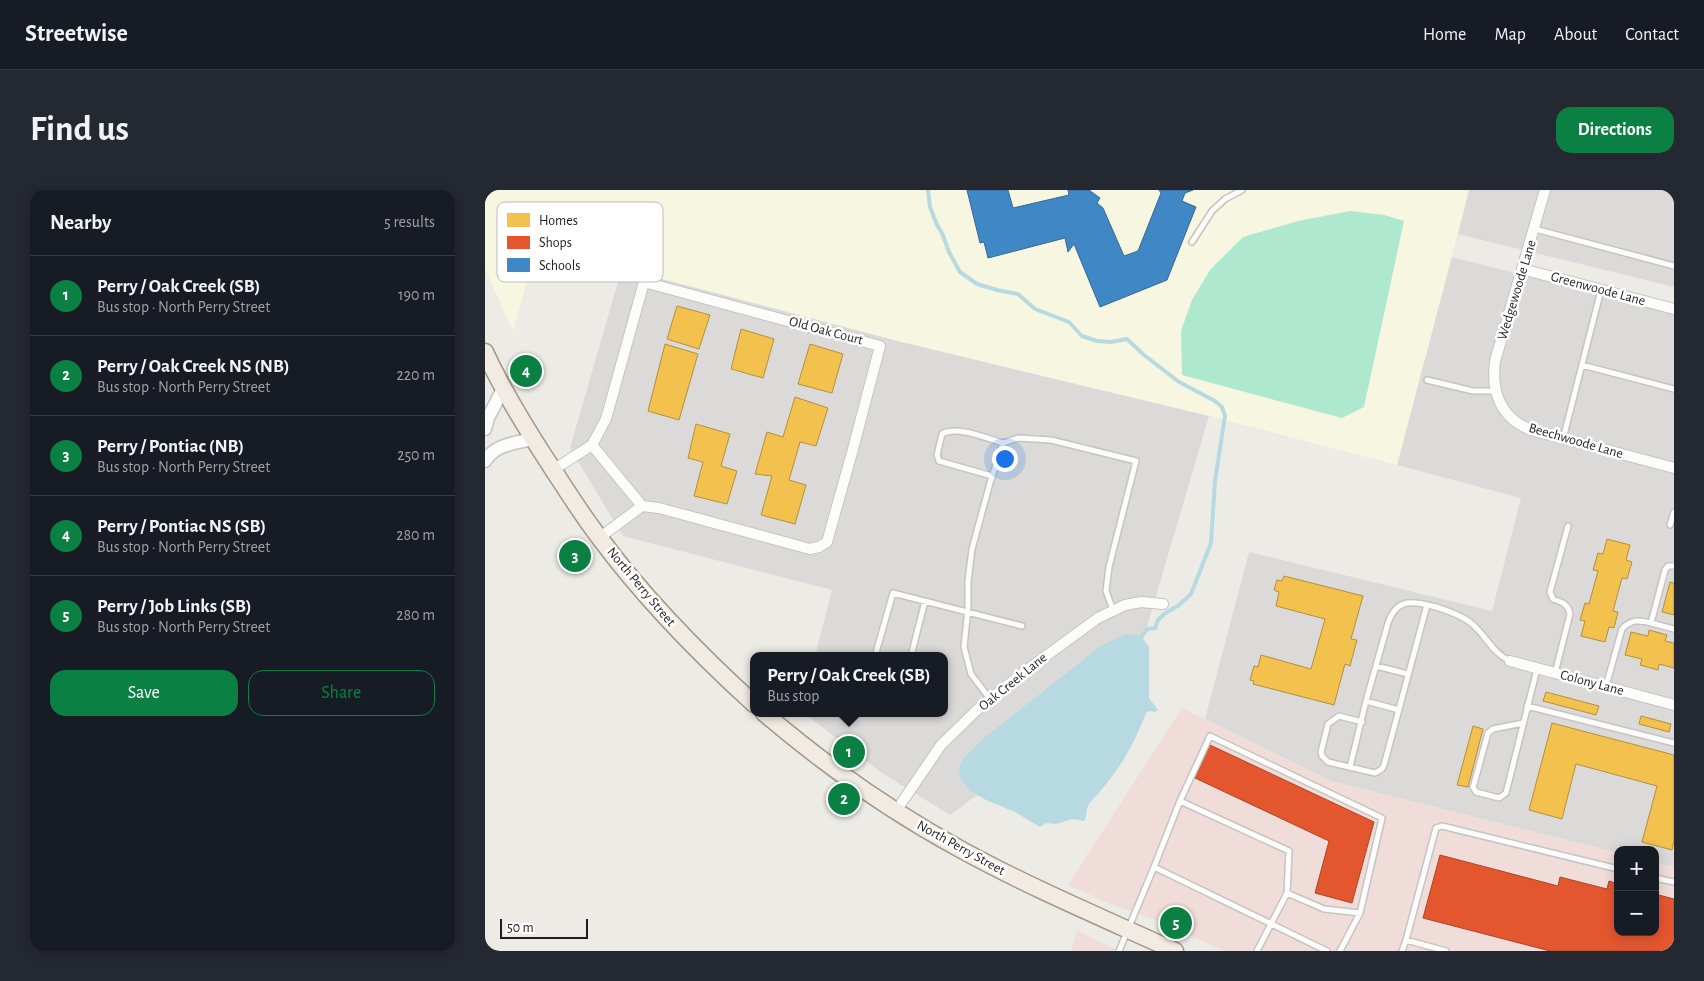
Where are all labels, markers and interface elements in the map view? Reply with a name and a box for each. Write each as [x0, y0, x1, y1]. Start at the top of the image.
text: Streetwise [25, 22, 128, 46]
text: Home [1423, 26, 1466, 44]
text: Map [1494, 26, 1526, 44]
text: About [1554, 26, 1597, 44]
text: Contact [1625, 26, 1679, 44]
button: Directions [1556, 107, 1674, 153]
text: Find us [30, 112, 129, 147]
legend [497, 202, 663, 282]
text: Nearby [50, 212, 111, 233]
text: 5 results [384, 214, 435, 230]
text: Homes [539, 214, 578, 228]
text: Shops [539, 236, 572, 250]
street label: Wedgewoode Lane [1495, 238, 1539, 342]
text: Schools [539, 259, 580, 273]
street label: Greenwoode Lane [1549, 270, 1647, 308]
text: Perry / Oak Creek (SB) [97, 277, 260, 296]
text: 1 [63, 287, 69, 303]
text: 190 m [398, 287, 435, 303]
text: Bus stop · North Perry Street [97, 299, 270, 315]
street label: Old Oak Court [788, 314, 865, 348]
pin: 4 [510, 352, 542, 390]
text: Perry / Oak Creek NS (NB) [97, 357, 290, 376]
text: 2 [62, 367, 70, 383]
text: 220 m [397, 367, 435, 383]
text: Bus stop · North Perry Street [97, 379, 270, 395]
street label: Beechwoode Lane [1527, 421, 1625, 461]
text: Perry / Pontiac (NB) [97, 437, 244, 456]
your location [992, 446, 1018, 472]
text: 3 [63, 447, 69, 463]
text: 250 m [397, 447, 435, 463]
text: Bus stop · North Perry Street [97, 459, 270, 475]
text: Perry / Pontiac NS (SB) [97, 517, 266, 536]
text: 4 [62, 527, 70, 543]
text: 280 m [396, 527, 435, 543]
pin: 3 [559, 537, 591, 575]
text: Bus stop · North Perry Street [97, 539, 270, 555]
street label: North Perry Street [604, 545, 678, 630]
text: Perry / Job Links (SB) [97, 597, 252, 616]
text: 5 [63, 607, 69, 623]
text: 280 m [396, 607, 435, 623]
text: Bus stop · North Perry Street [97, 619, 270, 635]
street label: Oak Creek Lane [976, 650, 1050, 714]
popup [750, 652, 948, 717]
text: Perry / Oak Creek (SB) [767, 666, 931, 685]
street label: Colony Lane [1559, 668, 1625, 698]
button: Save [50, 670, 238, 716]
button: Share [248, 670, 435, 716]
text: Bus stop [767, 688, 819, 704]
pin: 1 [833, 733, 865, 771]
pin: 2 [828, 780, 860, 818]
street label: North Perry Street [915, 818, 1008, 878]
map controls [1614, 846, 1659, 936]
button: + [1614, 846, 1659, 891]
button: − [1614, 891, 1659, 936]
pin: 5 [1160, 904, 1192, 942]
scale bar [500, 916, 587, 939]
text: 50 m [507, 921, 534, 935]

